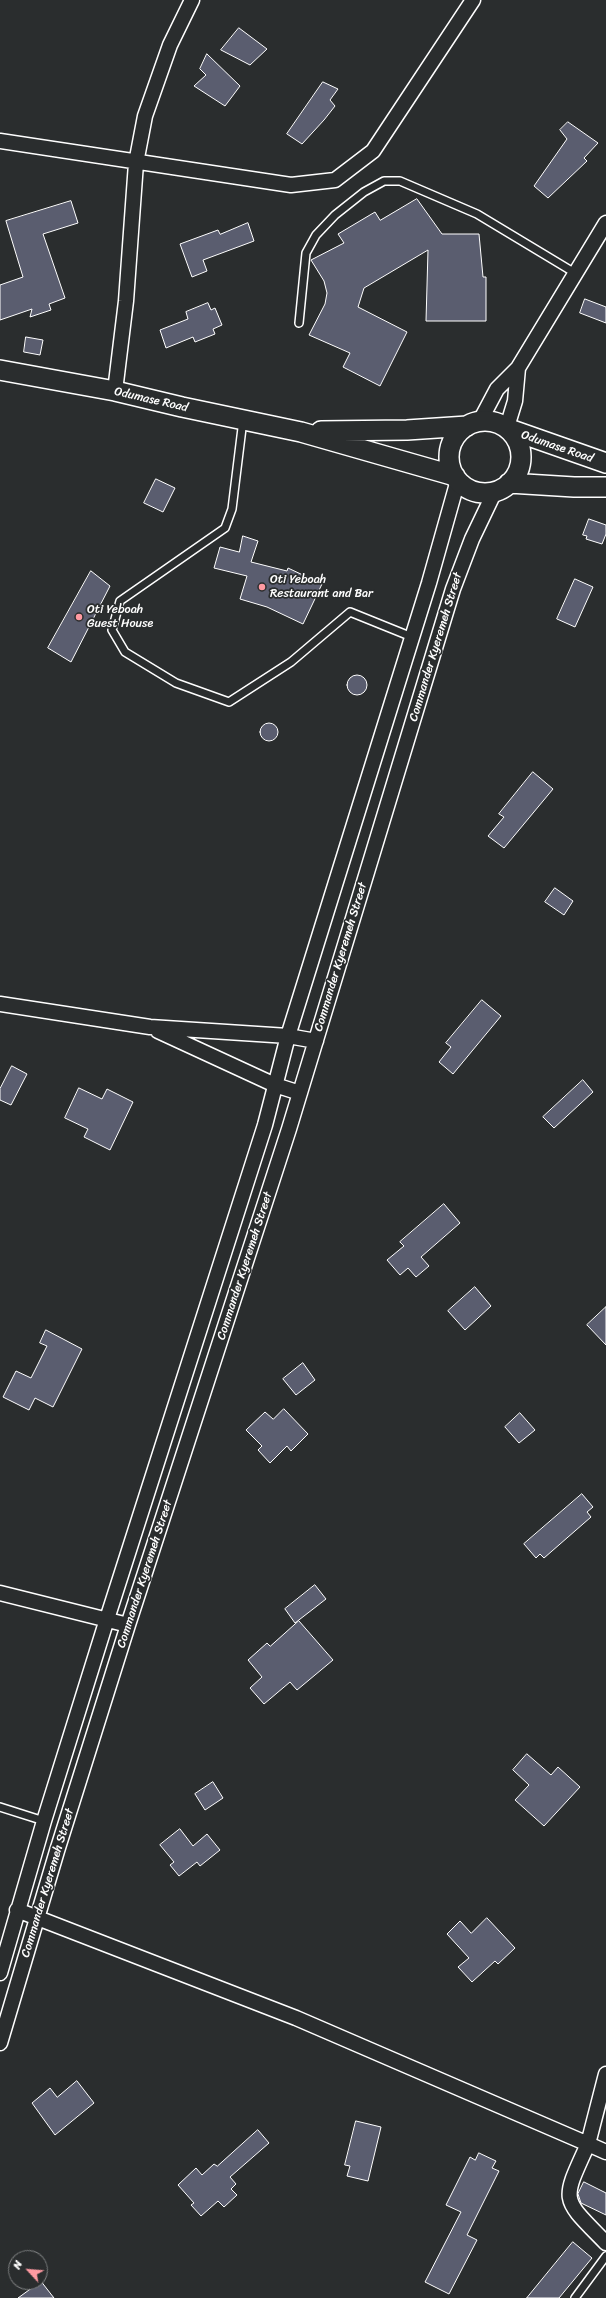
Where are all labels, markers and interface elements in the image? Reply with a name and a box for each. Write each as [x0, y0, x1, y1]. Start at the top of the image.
street label: Odumase Road [113, 385, 189, 415]
street label: Odumase Road [519, 428, 595, 466]
street label: Commander Kyeremeh Street [406, 571, 466, 723]
place label: Oti Yeboah Restaurant and Bar [270, 573, 373, 601]
marker: Oti Yeboah Restaurant and Bar [257, 582, 267, 592]
place label: Oti Yeboah Guest House [87, 603, 153, 631]
marker: Oti Yeboah Guest House [74, 612, 84, 622]
street label: Commander Kyeremeh Street [311, 881, 371, 1033]
street label: Commander Kyeremeh Street [214, 1190, 276, 1342]
street label: Commander Kyeremeh Street [114, 1498, 176, 1650]
street label: Commander Kyeremeh Street [18, 1807, 78, 1959]
north arrow [8, 2250, 48, 2290]
text: N [7, 2257, 28, 2273]

